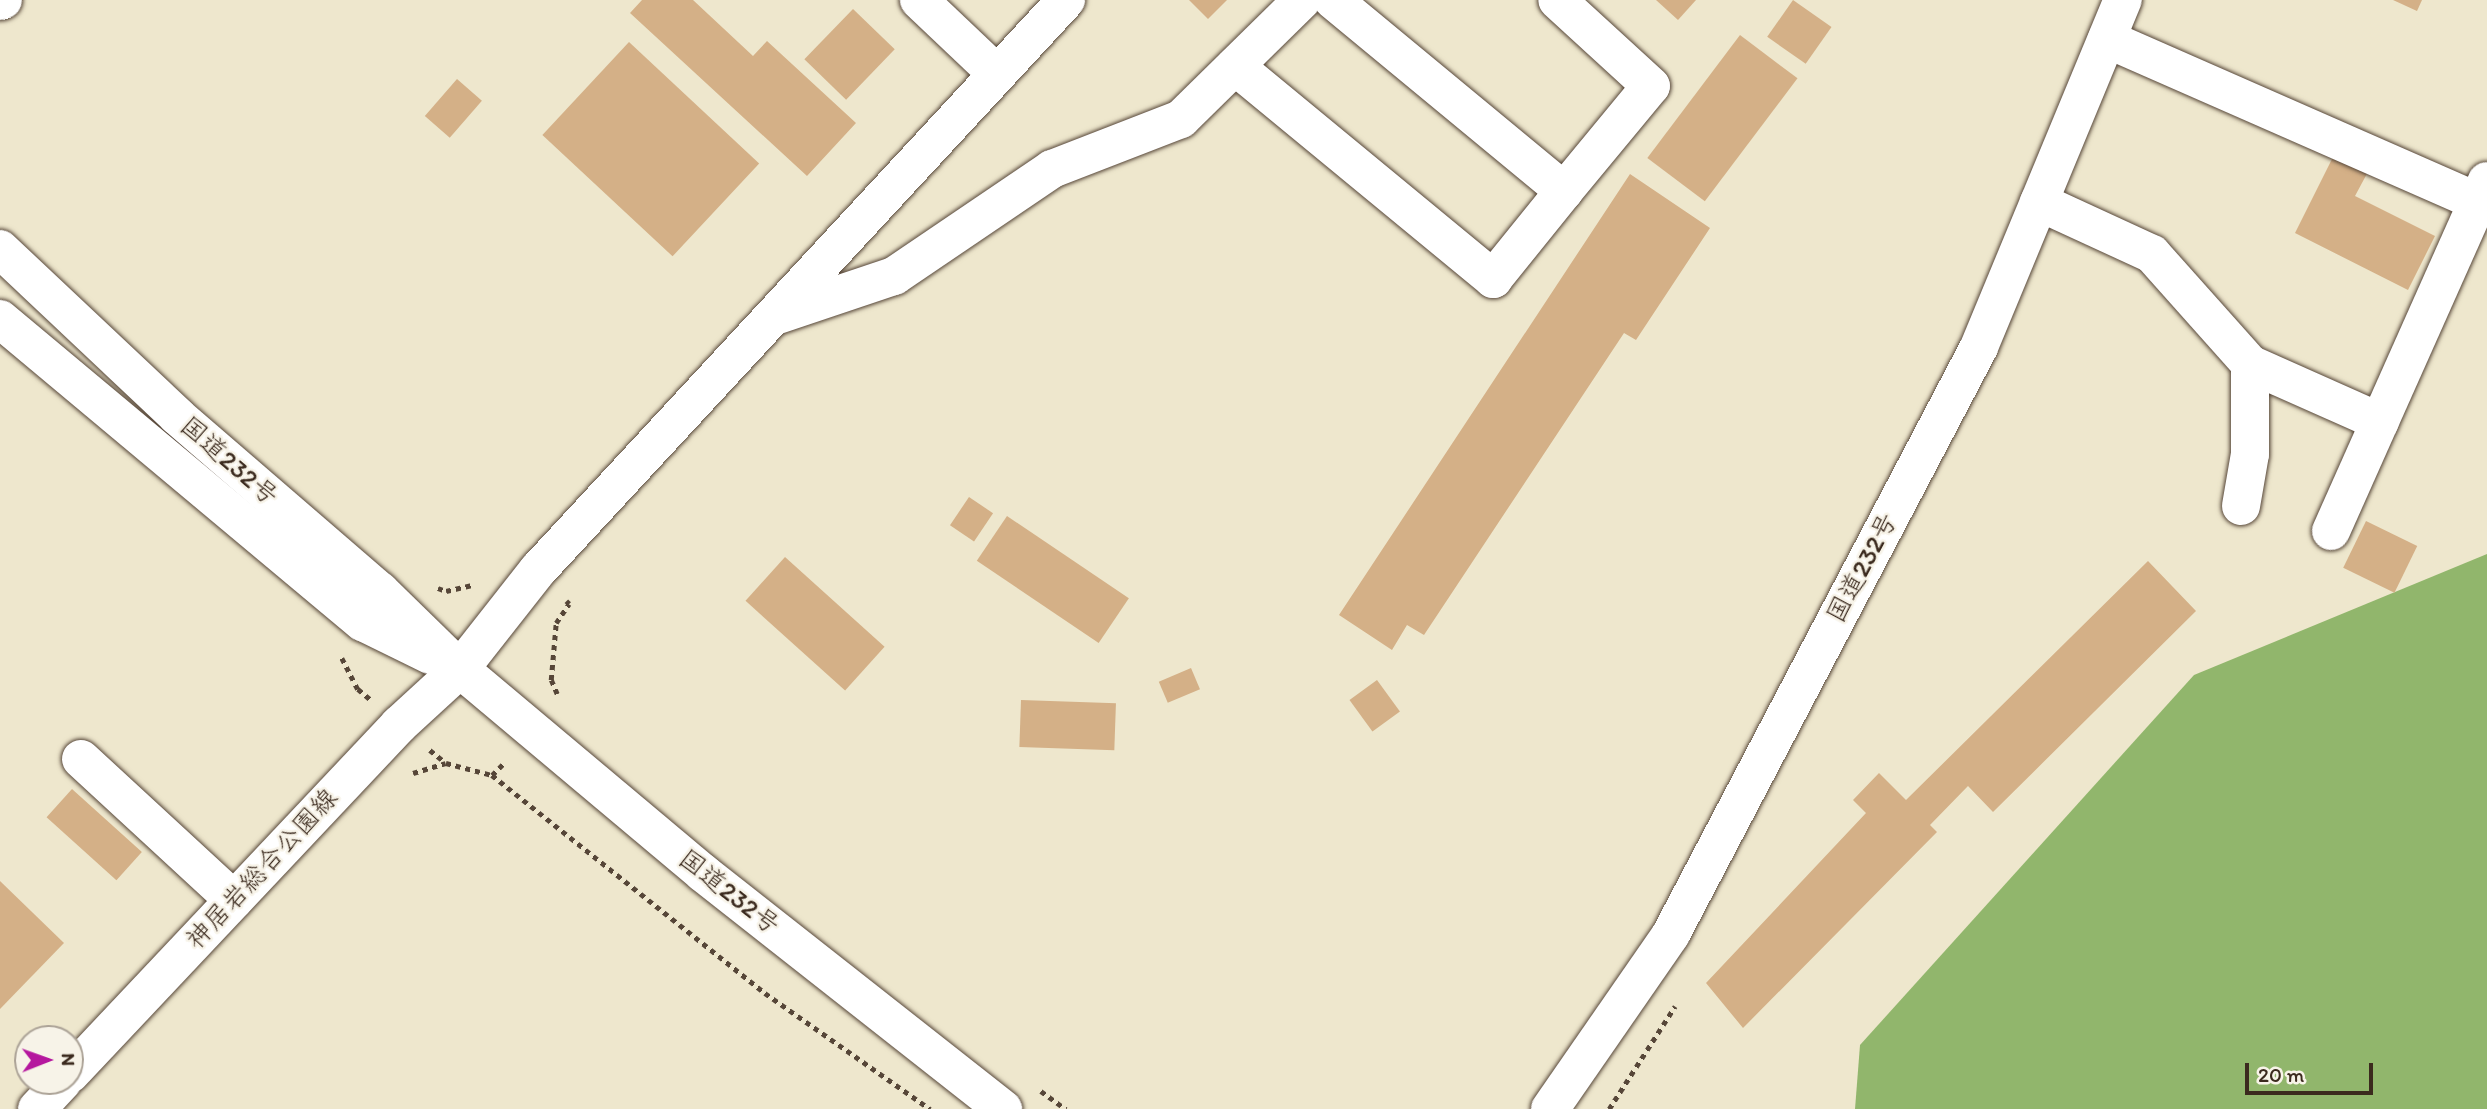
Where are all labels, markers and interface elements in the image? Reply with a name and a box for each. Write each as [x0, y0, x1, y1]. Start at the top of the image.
street label: 国道232号 [174, 410, 284, 512]
street label: 国道232号 [1820, 508, 1904, 628]
street label: 神居岩総合公園線 [180, 782, 344, 956]
street label: 国道232号 [672, 843, 786, 941]
north arrow [14, 1025, 84, 1095]
scale bar [2249, 1050, 2377, 1094]
text: N [57, 1053, 80, 1066]
text: 20 m [2258, 1062, 2304, 1087]

